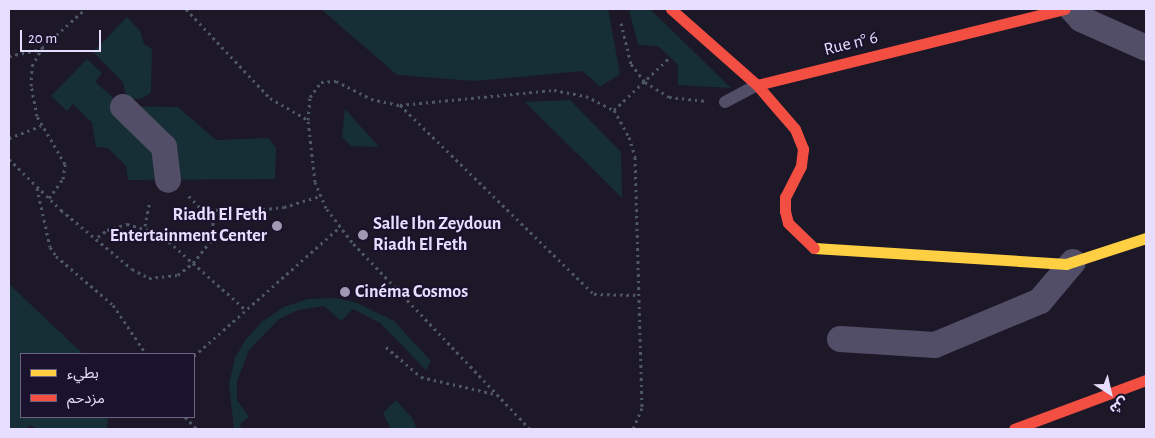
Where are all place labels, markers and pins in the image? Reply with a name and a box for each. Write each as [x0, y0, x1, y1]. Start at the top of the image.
place label: Riadh El Feth Entertainment Center [110, 205, 267, 248]
place label: Salle Ibn Zeydoun Riadh El Feth [373, 214, 501, 256]
marker: Riadh El Feth Entertainment Center [271, 220, 283, 232]
marker: Salle Ibn Zeydoun Riadh El Feth [357, 229, 369, 241]
place label: Cinéma Cosmos [355, 281, 468, 303]
marker: Cinéma Cosmos [339, 286, 351, 298]

